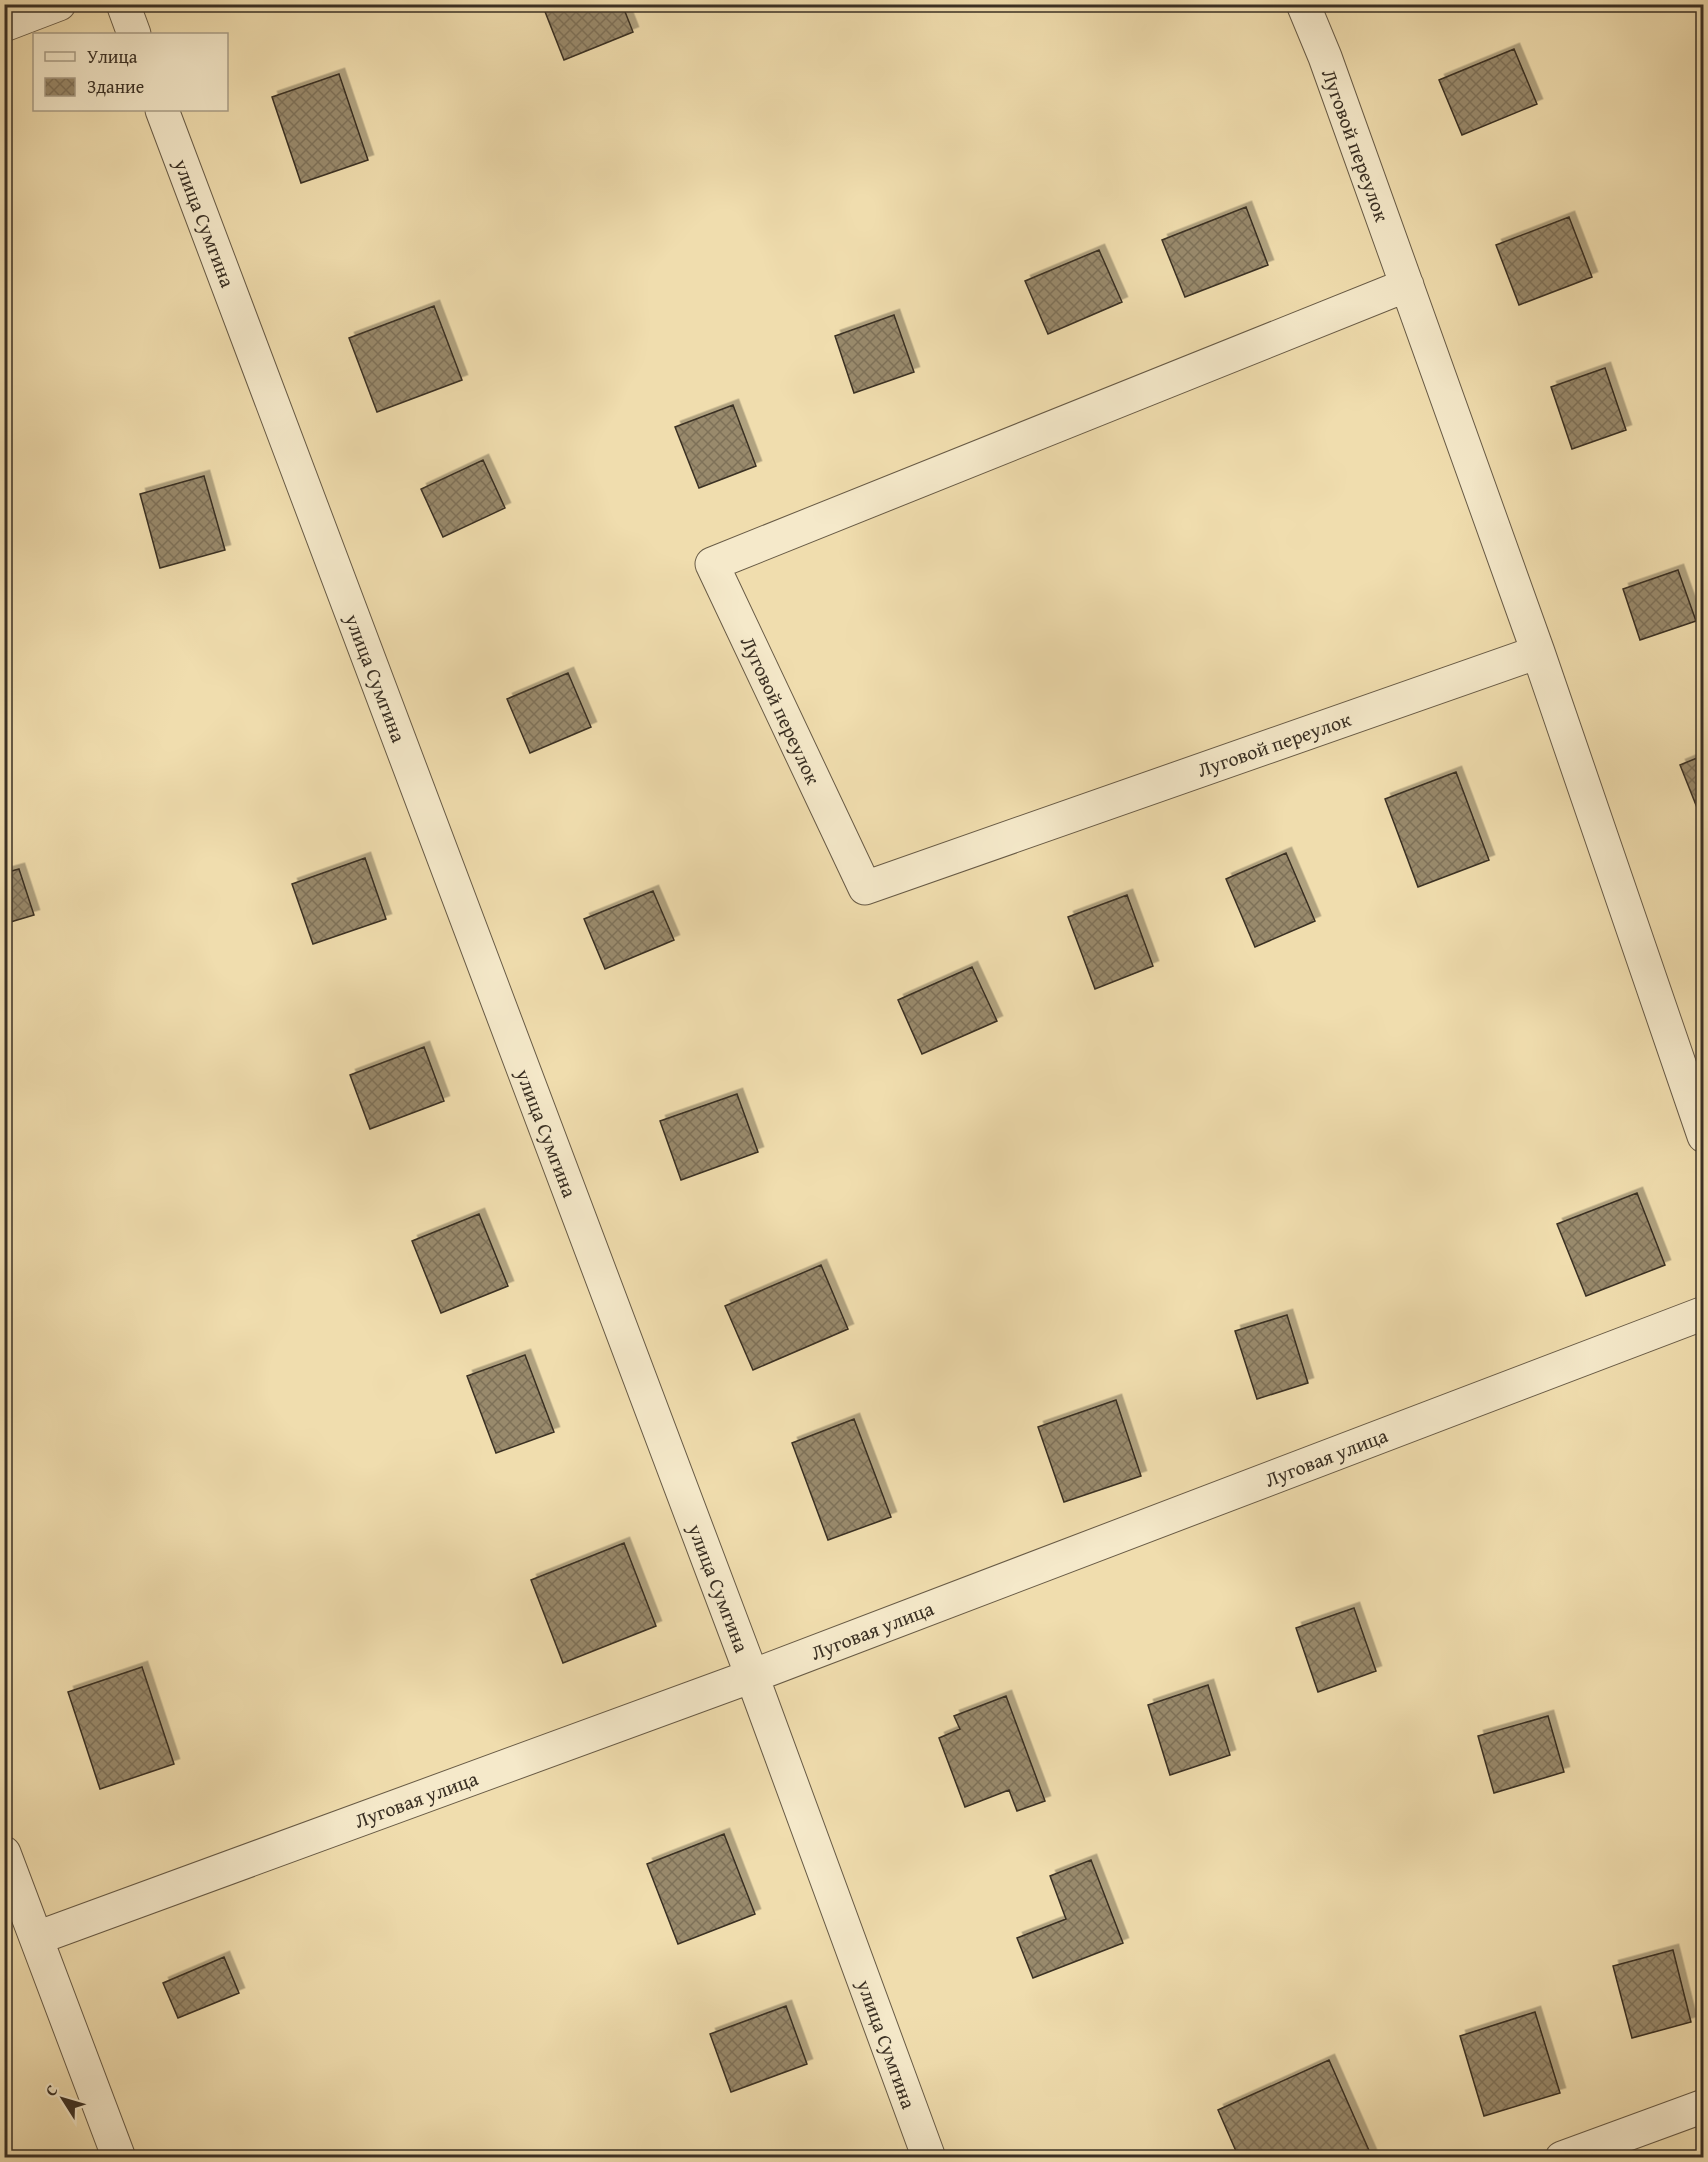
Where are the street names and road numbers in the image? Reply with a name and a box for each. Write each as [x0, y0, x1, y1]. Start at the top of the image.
street label: Луговой переулок [1315, 65, 1397, 226]
street label: улица Сумгина [167, 154, 243, 292]
street label: улица Сумгина [338, 609, 414, 747]
street label: Луговой переулок [734, 631, 828, 789]
street label: Луговой переулок [1193, 704, 1355, 784]
street label: улица Сумгина [509, 1064, 585, 1202]
street label: Луговая улица [1260, 1420, 1392, 1494]
street label: улица Сумгина [681, 1519, 757, 1657]
street label: Луговая улица [806, 1593, 938, 1667]
street label: Луговая улица [350, 1763, 482, 1835]
street label: улица Сумгина [850, 1975, 924, 2113]

